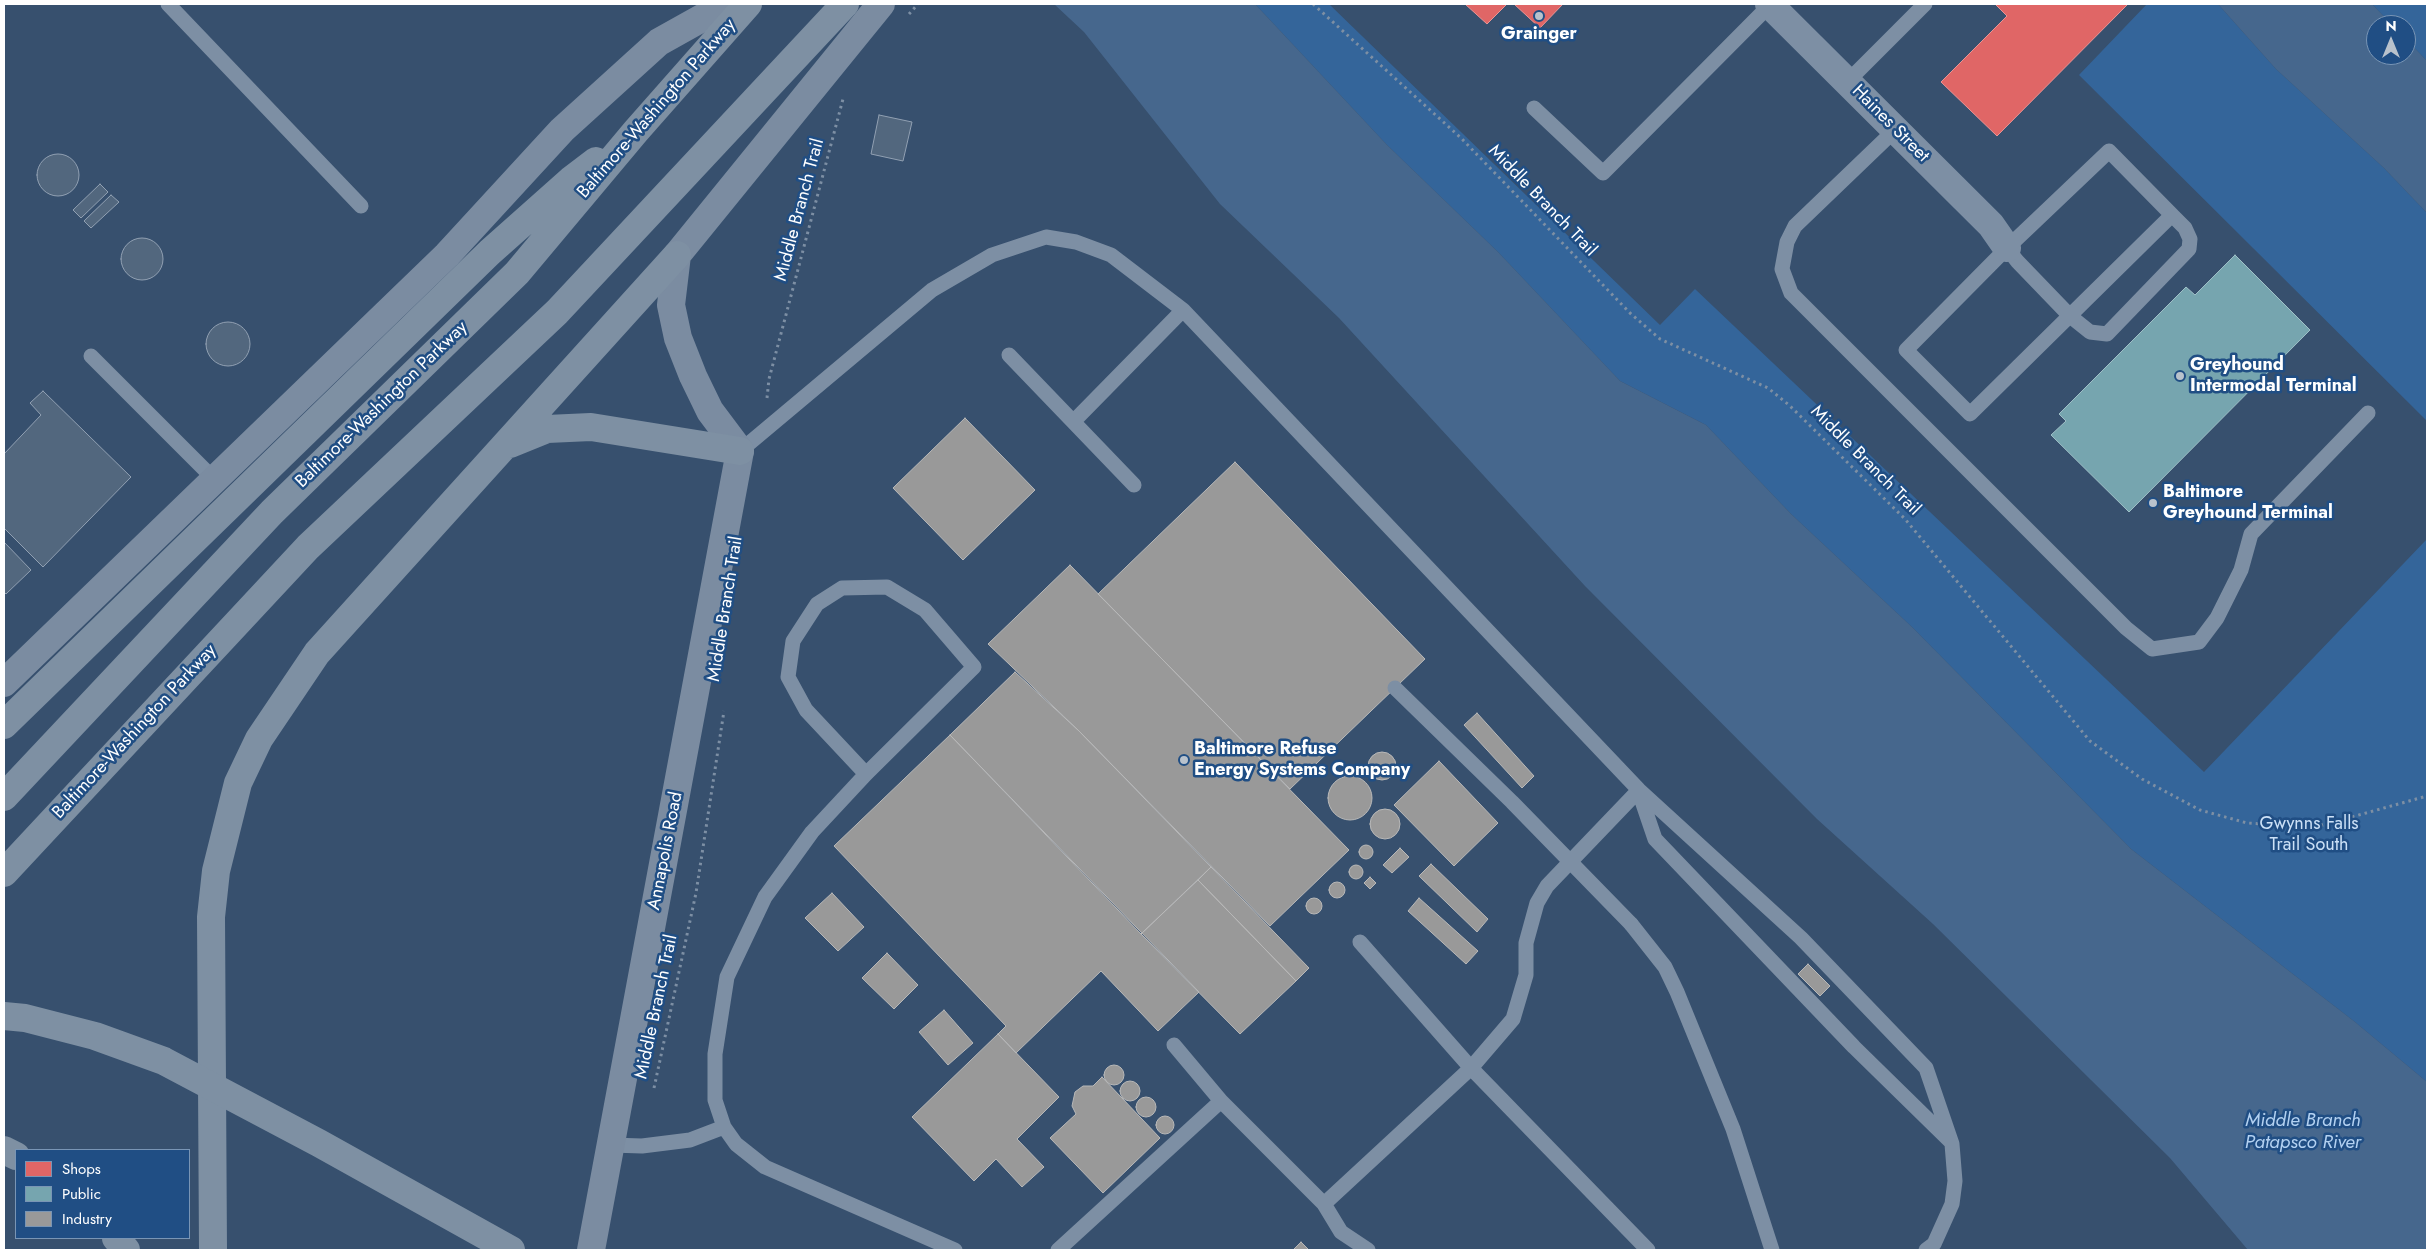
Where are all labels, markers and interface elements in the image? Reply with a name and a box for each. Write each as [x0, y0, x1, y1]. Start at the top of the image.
marker: Grainger [1533, 10, 1545, 22]
street label: Baltimore-Washington Parkway [573, 15, 741, 203]
north arrow [2366, 15, 2416, 65]
text: N [2385, 16, 2397, 36]
place label: Grainger [1501, 24, 1577, 46]
street label: Haines Street [1847, 81, 1933, 167]
street label: Middle Branch Trail [771, 136, 829, 284]
street label: Middle Branch Trail [1483, 141, 1601, 261]
street label: Baltimore-Washington Parkway [292, 317, 472, 493]
place label: Greyhound Intermodal Terminal [2190, 355, 2357, 398]
marker: Greyhound Intermodal Terminal [2174, 370, 2186, 382]
street label: Middle Branch Trail [1805, 401, 1925, 521]
place label: Baltimore Greyhound Terminal [2163, 482, 2333, 524]
marker: Baltimore Greyhound Terminal [2147, 497, 2159, 509]
street label: Middle Branch Trail [704, 535, 748, 683]
street label: Baltimore-Washington Parkway [48, 640, 222, 824]
place label: Baltimore Refuse Energy Systems Company [1194, 739, 1410, 782]
marker: Baltimore Refuse Energy Systems Company [1178, 754, 1190, 766]
street label: Annapolis Road [644, 790, 688, 912]
park label: Gwynns Falls Trail South [2259, 814, 2359, 856]
street label: Middle Branch Trail [631, 933, 683, 1081]
water label: Middle Branch Patapsco River [2245, 1110, 2361, 1154]
legend [15, 1149, 190, 1239]
text: Shops [62, 1158, 101, 1180]
text: Public [62, 1183, 101, 1205]
text: Industry [62, 1208, 112, 1230]

